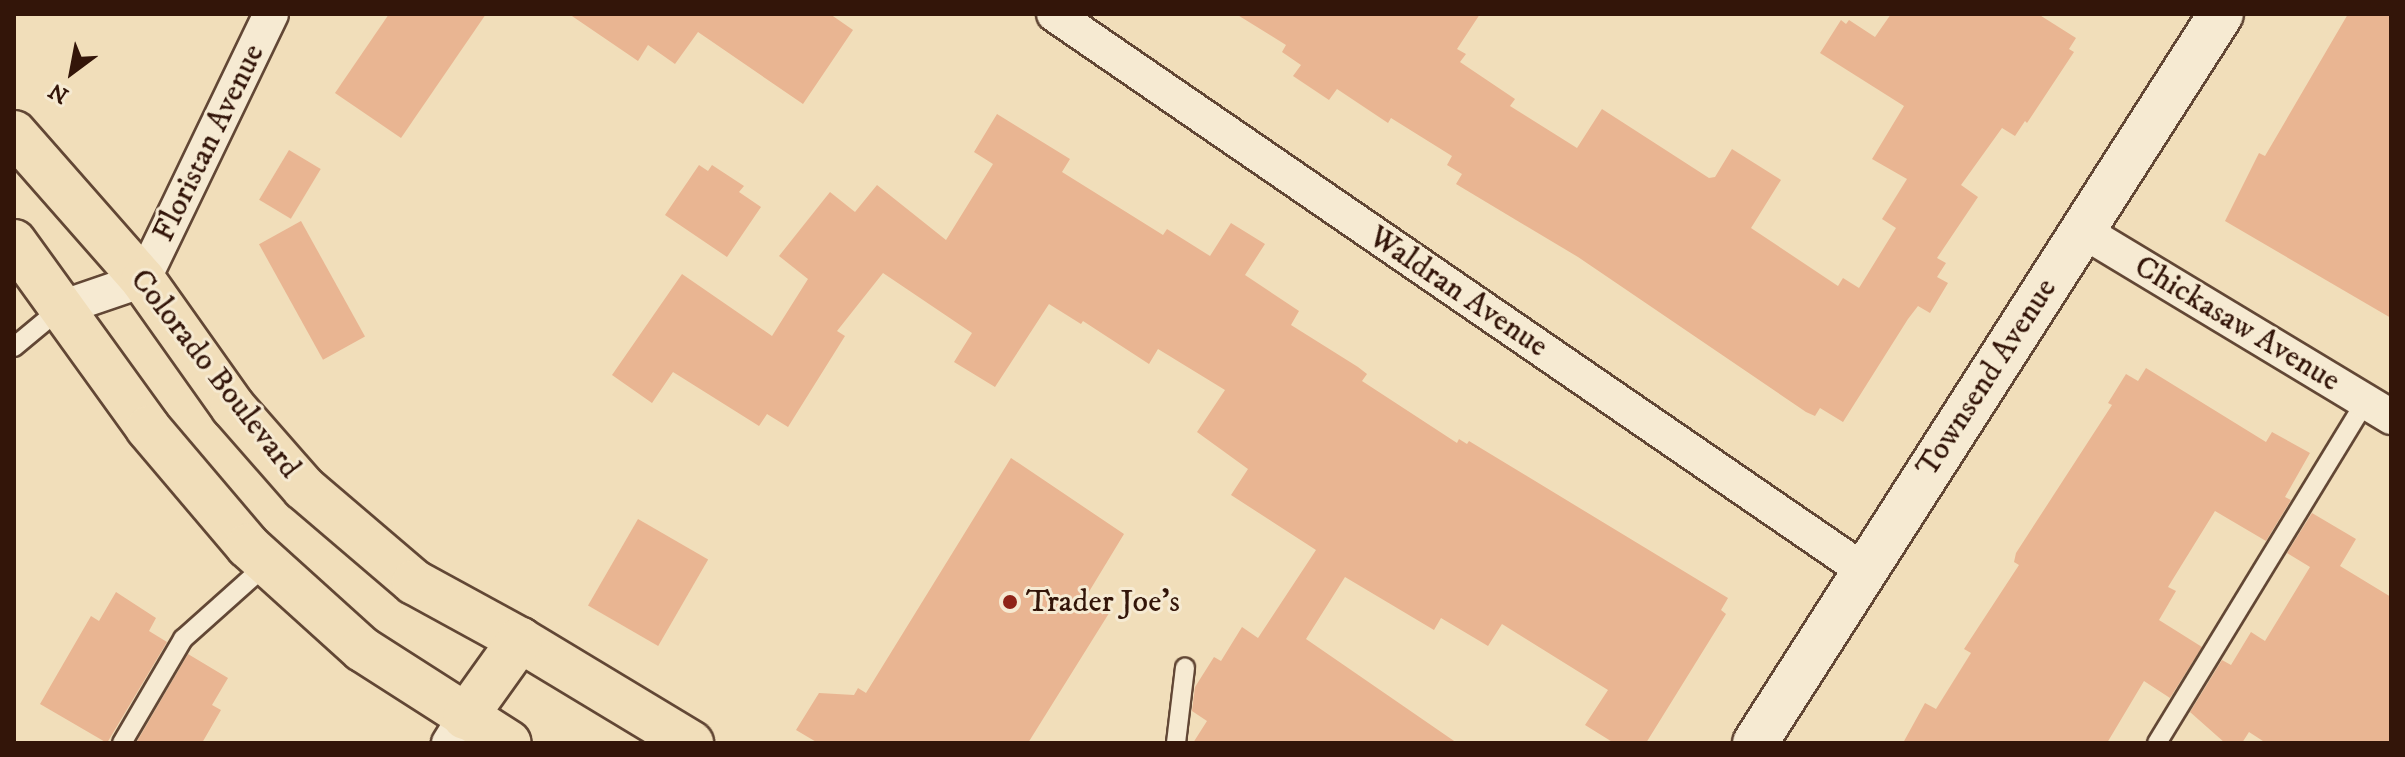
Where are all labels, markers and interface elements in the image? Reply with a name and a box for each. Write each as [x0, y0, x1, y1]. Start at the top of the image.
north arrow [32, 32, 112, 112]
street label: Floristan Avenue [145, 38, 273, 248]
text: N [44, 77, 74, 109]
street label: Waldran Avenue [1361, 218, 1555, 366]
street label: Chickasaw Avenue [2127, 247, 2347, 401]
street label: Colorado Boulevard [121, 262, 309, 486]
street label: Townsend Avenue [1908, 271, 2066, 485]
place label: Trader Joe's [1026, 583, 1180, 621]
marker: Trader Joe's [1001, 593, 1019, 611]

